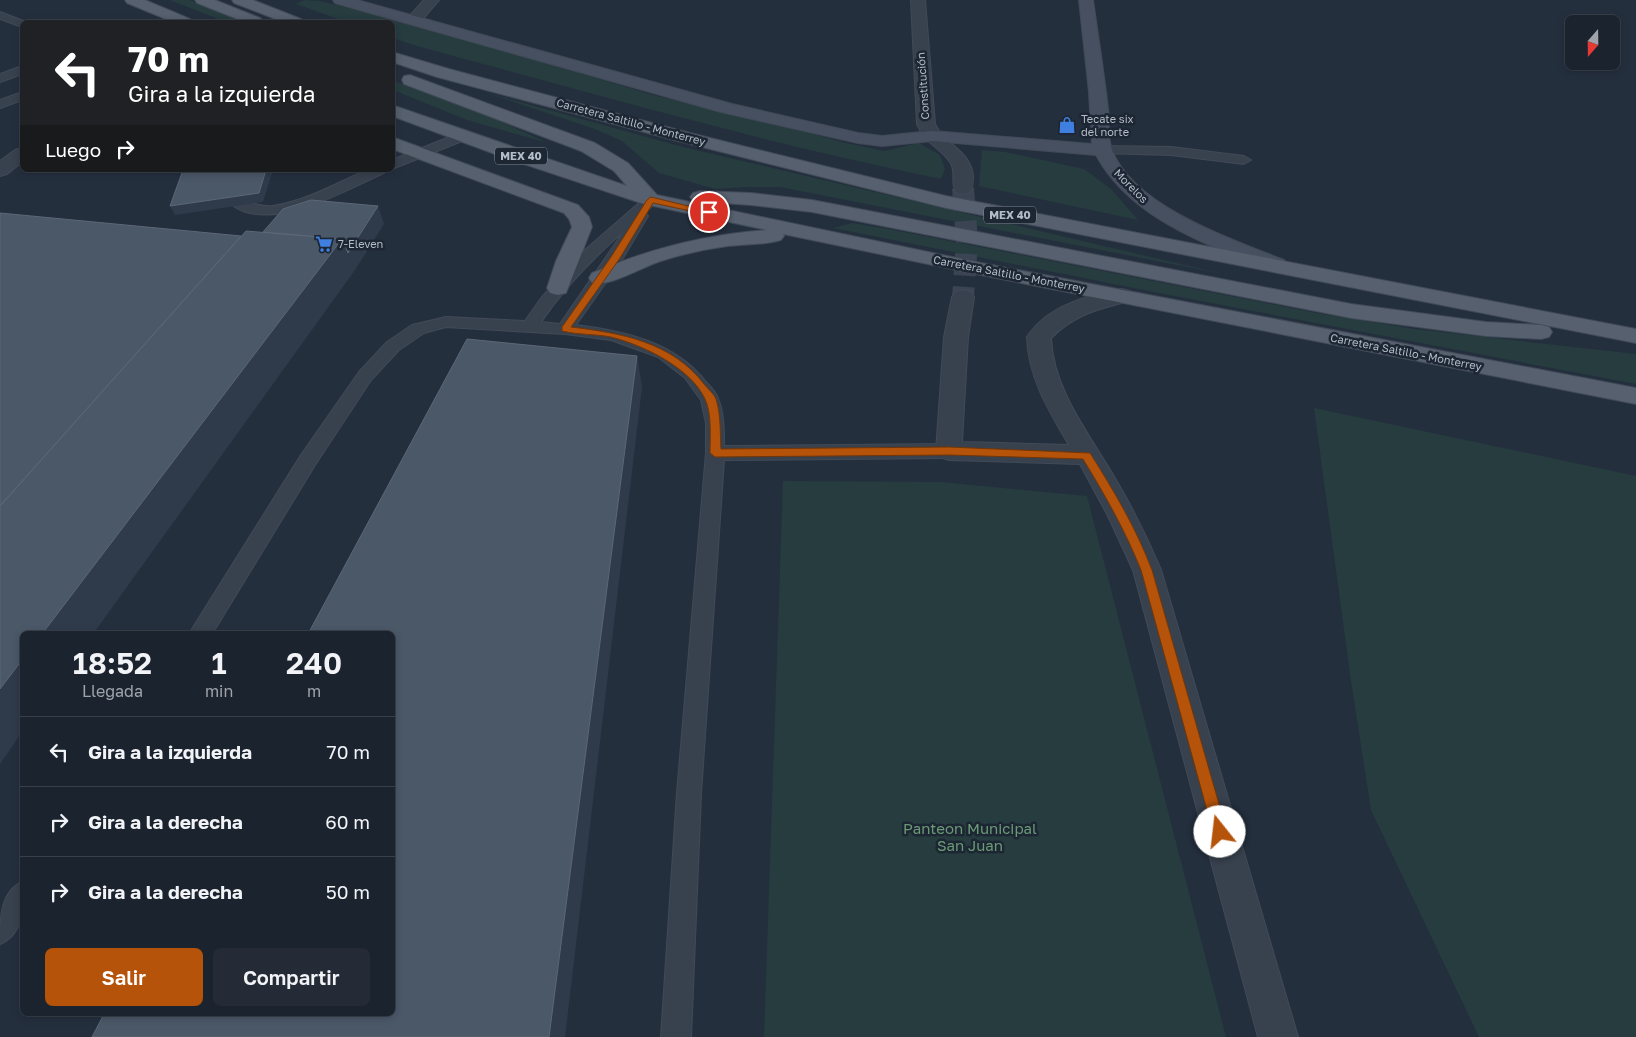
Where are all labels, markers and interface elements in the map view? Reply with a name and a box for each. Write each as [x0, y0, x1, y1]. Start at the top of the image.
north arrow [1565, 15, 1620, 70]
map controls [1565, 15, 1620, 70]
text: 70 m [128, 38, 209, 80]
icon: left [45, 40, 110, 105]
street label: Constitución [914, 52, 931, 120]
text: Gira a la izquierda [128, 80, 316, 107]
street label: Carretera Saltillo - Monterrey [555, 95, 707, 148]
place label: Tecate six del norte [1081, 112, 1134, 138]
shop icon: Tecate six del norte [1057, 115, 1077, 135]
icon: right [111, 135, 139, 163]
text: Luego [45, 138, 101, 161]
road number: MEX 40 [495, 148, 547, 164]
street label: Morelos [1112, 166, 1151, 205]
pin [688, 191, 730, 233]
icon: arrive [695, 198, 723, 226]
road number: MEX 40 [984, 206, 1036, 224]
supermarket icon: 7-Eleven [314, 234, 334, 254]
place label: 7-Eleven [338, 237, 383, 250]
street label: Carretera Saltillo - Monterrey [932, 252, 1086, 295]
street label: Carretera Saltillo - Monterrey [1329, 330, 1483, 373]
text: 18:52 [73, 645, 152, 681]
text: 1 [212, 645, 227, 681]
text: 240 [286, 645, 342, 681]
text: Llegada [82, 681, 143, 701]
text: min [205, 681, 233, 701]
text: m [307, 681, 321, 701]
icon: left [45, 738, 73, 766]
text: Gira a la izquierda [88, 740, 252, 763]
text: 70 m [327, 740, 370, 763]
position arrow [1193, 805, 1245, 857]
icon: right [45, 808, 73, 836]
text: Gira a la derecha [88, 810, 243, 833]
text: 60 m [325, 810, 370, 833]
park label: Panteon Municipal San Juan [903, 819, 1037, 854]
icon: right [45, 878, 73, 906]
text: Gira a la derecha [88, 880, 243, 903]
text: 50 m [326, 880, 370, 903]
button: Salir [45, 948, 203, 1006]
button: Compartir [213, 948, 370, 1006]

